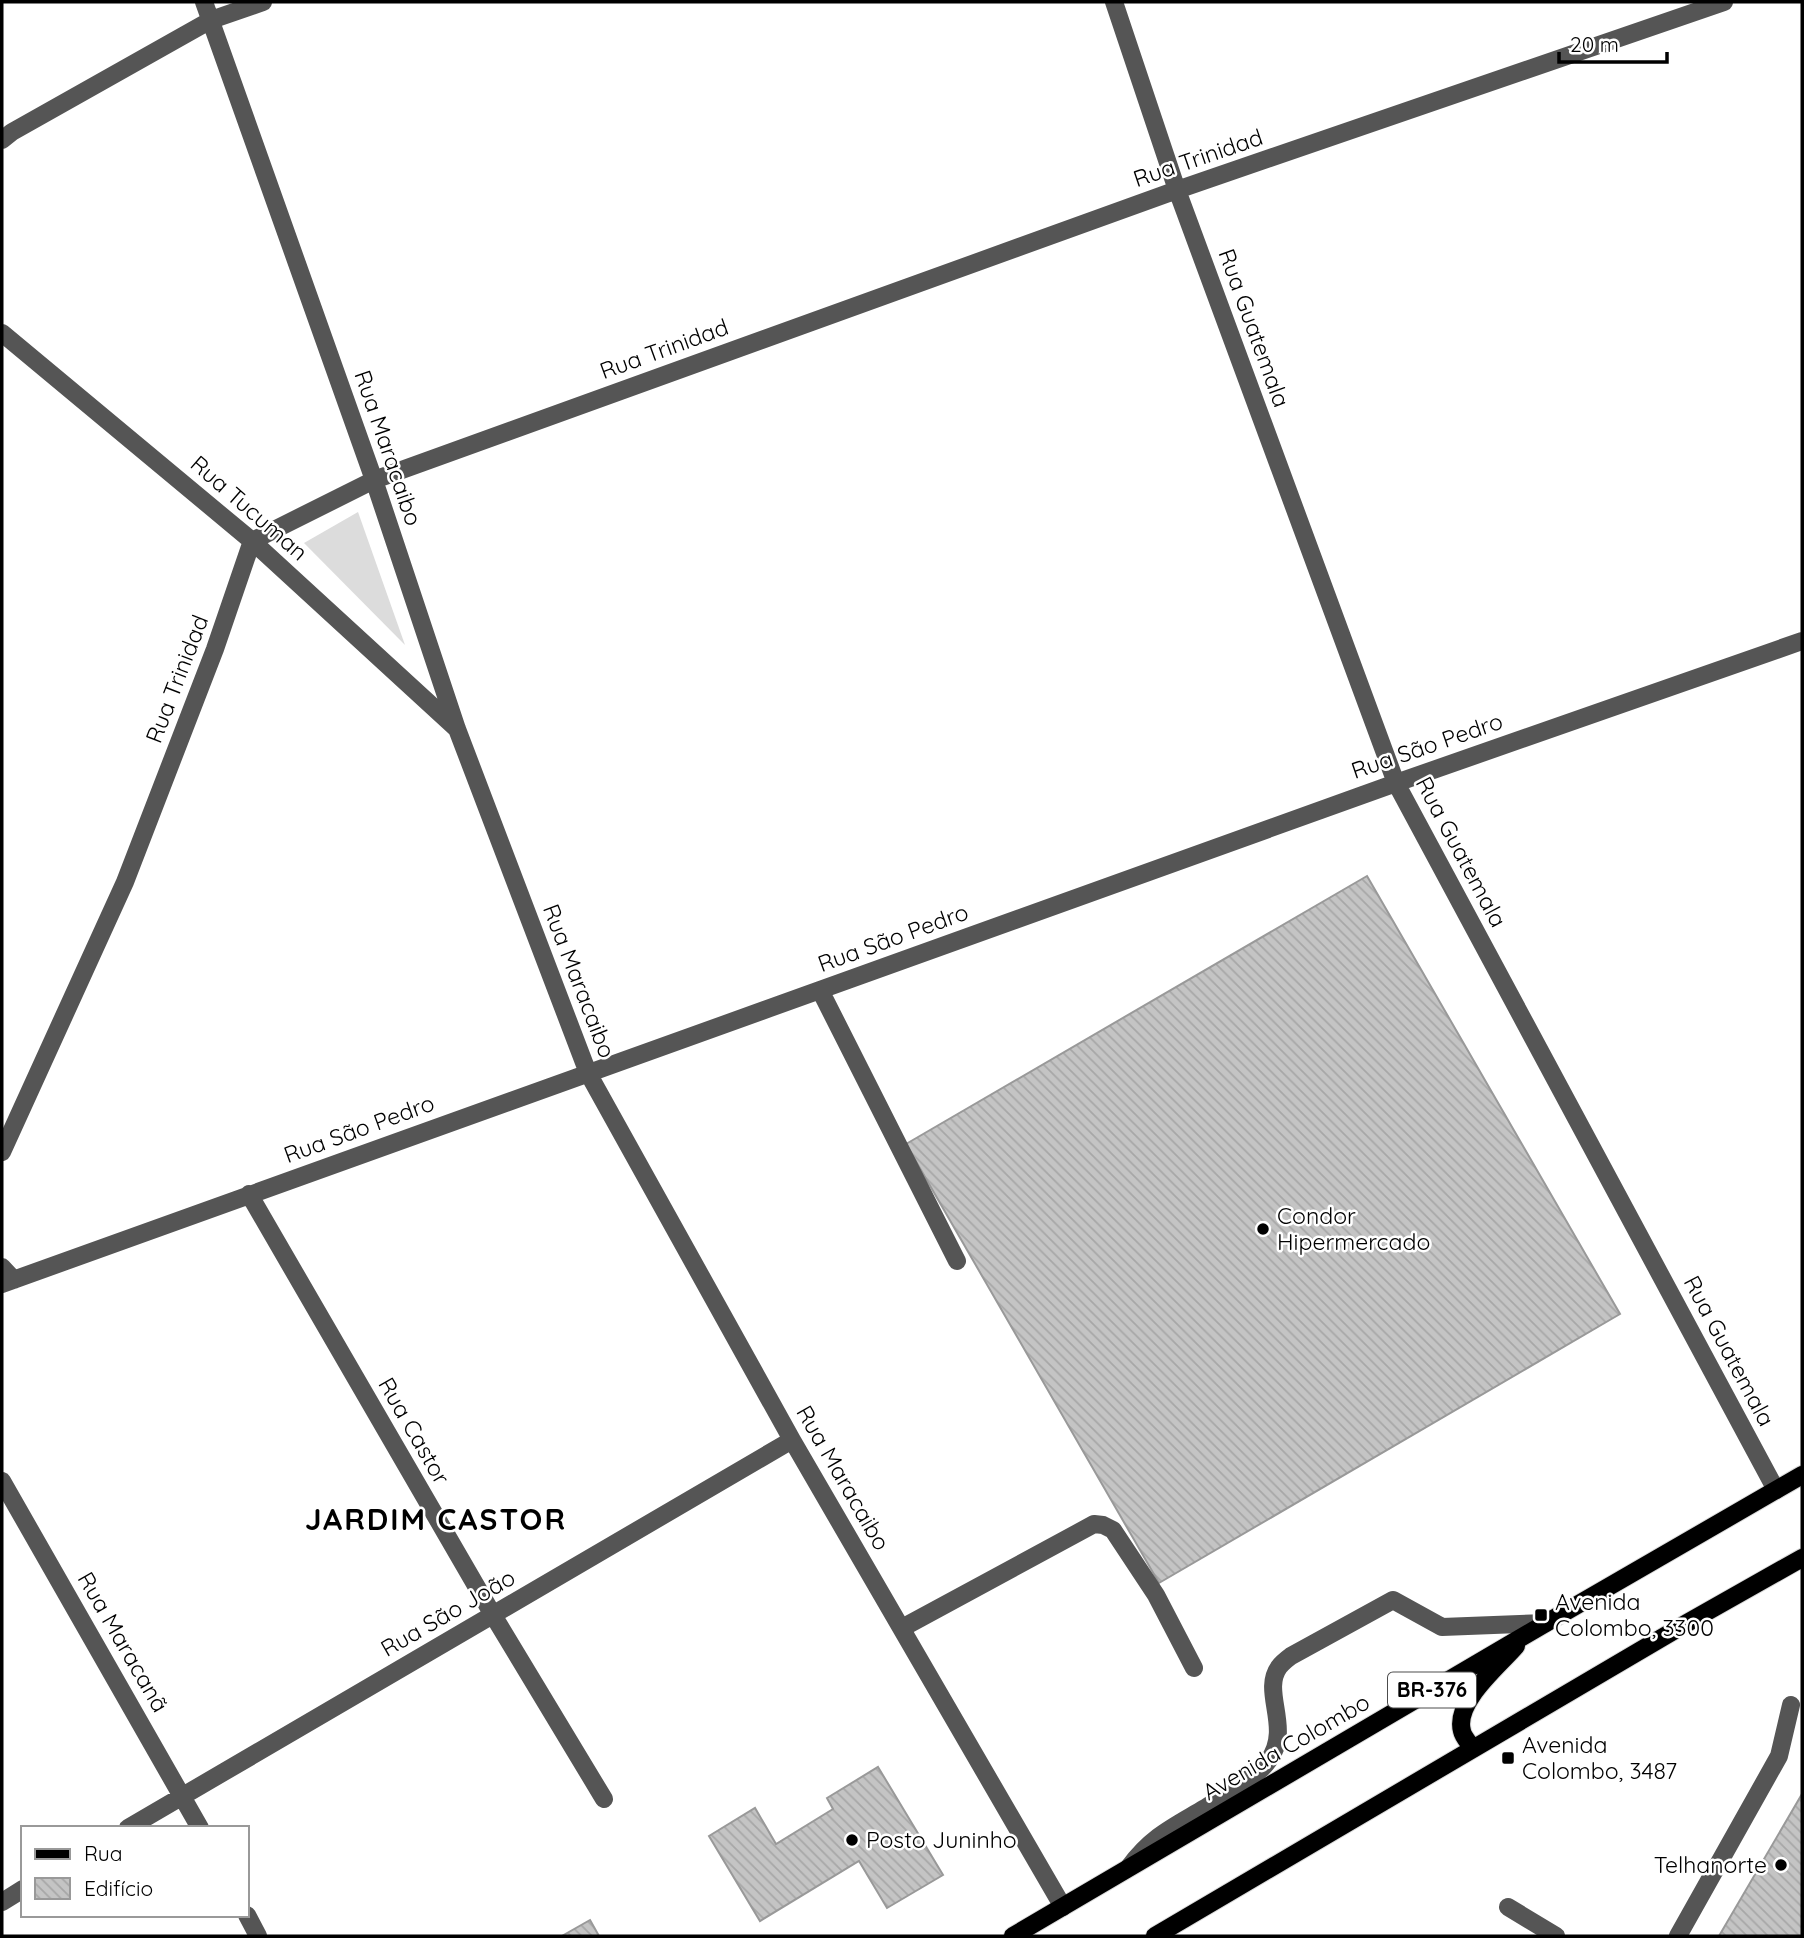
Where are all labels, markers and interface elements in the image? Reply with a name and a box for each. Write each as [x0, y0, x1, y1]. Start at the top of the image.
scale bar [1559, 21, 1668, 65]
text: 20 m [1570, 31, 1619, 57]
street label: Rua Trinidad [1129, 122, 1266, 193]
street label: Rua Guatemala [1212, 245, 1297, 411]
street label: Rua Trinidad [596, 312, 732, 385]
street label: Rua Maracaibo [348, 366, 429, 529]
street label: Rua Tucuman [185, 449, 314, 566]
street label: Rua Trinidad [139, 611, 214, 747]
street label: Rua São Pedro [1347, 706, 1506, 785]
street label: Rua Guatemala [1410, 772, 1513, 932]
street label: Rua São Pedro [814, 897, 972, 978]
street label: Rua Maracaibo [537, 900, 622, 1062]
street label: Rua São Pedro [280, 1088, 438, 1169]
place label: Condor Hipermercado [1277, 1201, 1430, 1256]
marker: Condor Hipermercado [1255, 1221, 1271, 1237]
street label: Rua Guatemala [1678, 1271, 1781, 1431]
street label: Rua Castor [372, 1372, 457, 1489]
street label: Rua Maracaibo [790, 1400, 897, 1555]
district label: JARDIM CASTOR [305, 1500, 567, 1538]
street label: Rua São João [375, 1562, 520, 1663]
street label: Rua Maracanã [72, 1566, 175, 1717]
place label: Avenida Colombo, 3300 [1555, 1587, 1714, 1642]
marker: Avenida Colombo, 3300 [1533, 1607, 1549, 1623]
road number: BR-376 [1388, 1672, 1476, 1708]
street label: Avenida Colombo [1197, 1687, 1375, 1806]
place label: Avenida Colombo, 3487 [1522, 1730, 1677, 1785]
marker: Avenida Colombo, 3487 [1500, 1750, 1516, 1766]
place label: Posto Juninho [866, 1825, 1017, 1854]
legend [21, 1826, 248, 1917]
marker: Posto Juninho [844, 1832, 860, 1848]
text: Rua [84, 1840, 123, 1866]
place label: Telhanorte [1654, 1850, 1767, 1879]
marker: Telhanorte [1773, 1857, 1789, 1873]
text: Edifício [84, 1875, 153, 1901]

